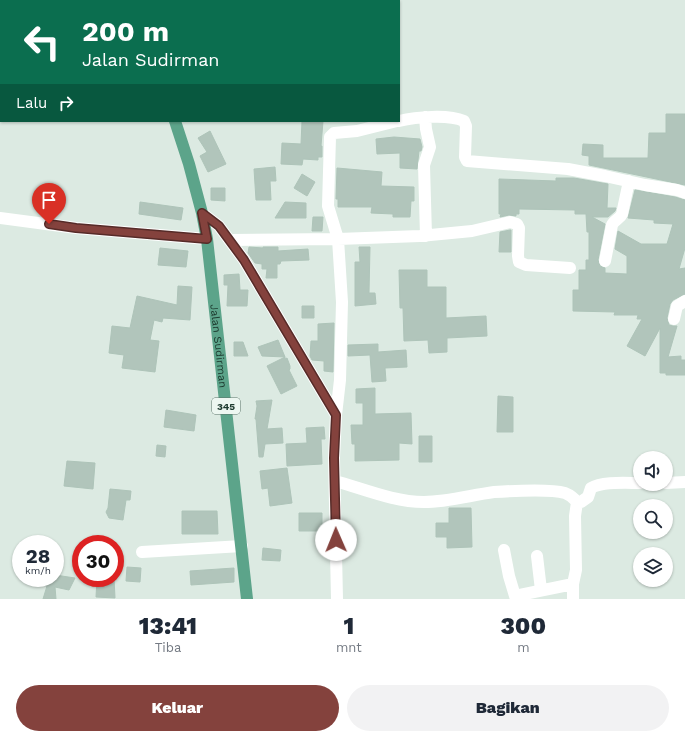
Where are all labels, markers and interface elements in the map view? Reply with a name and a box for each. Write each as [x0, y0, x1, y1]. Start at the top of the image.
text: 200 m [82, 15, 169, 48]
icon: left [16, 16, 68, 68]
text: Jalan Sudirman [82, 49, 219, 70]
icon: right [55, 92, 77, 114]
text: Lalu [16, 94, 47, 112]
pin [32, 183, 66, 224]
icon: arrive [38, 189, 60, 211]
street label: Jalan Sudirman [207, 303, 229, 389]
road number: 345 [212, 398, 240, 414]
map controls [633, 451, 673, 587]
button: sound [633, 451, 673, 491]
button: search [633, 499, 673, 539]
position arrow [315, 519, 357, 561]
speed limit sign: 30 [72, 535, 124, 587]
text: 28 [26, 544, 50, 568]
button: layers [633, 547, 673, 587]
text: km/h [25, 565, 51, 576]
text: 13:41 [139, 612, 197, 640]
text: 1 [343, 612, 354, 640]
text: 300 [501, 612, 546, 640]
text: Tiba [155, 640, 181, 655]
text: mnt [336, 640, 362, 655]
text: m [517, 640, 530, 655]
button: Keluar [16, 685, 339, 731]
button: Bagikan [347, 685, 669, 731]

